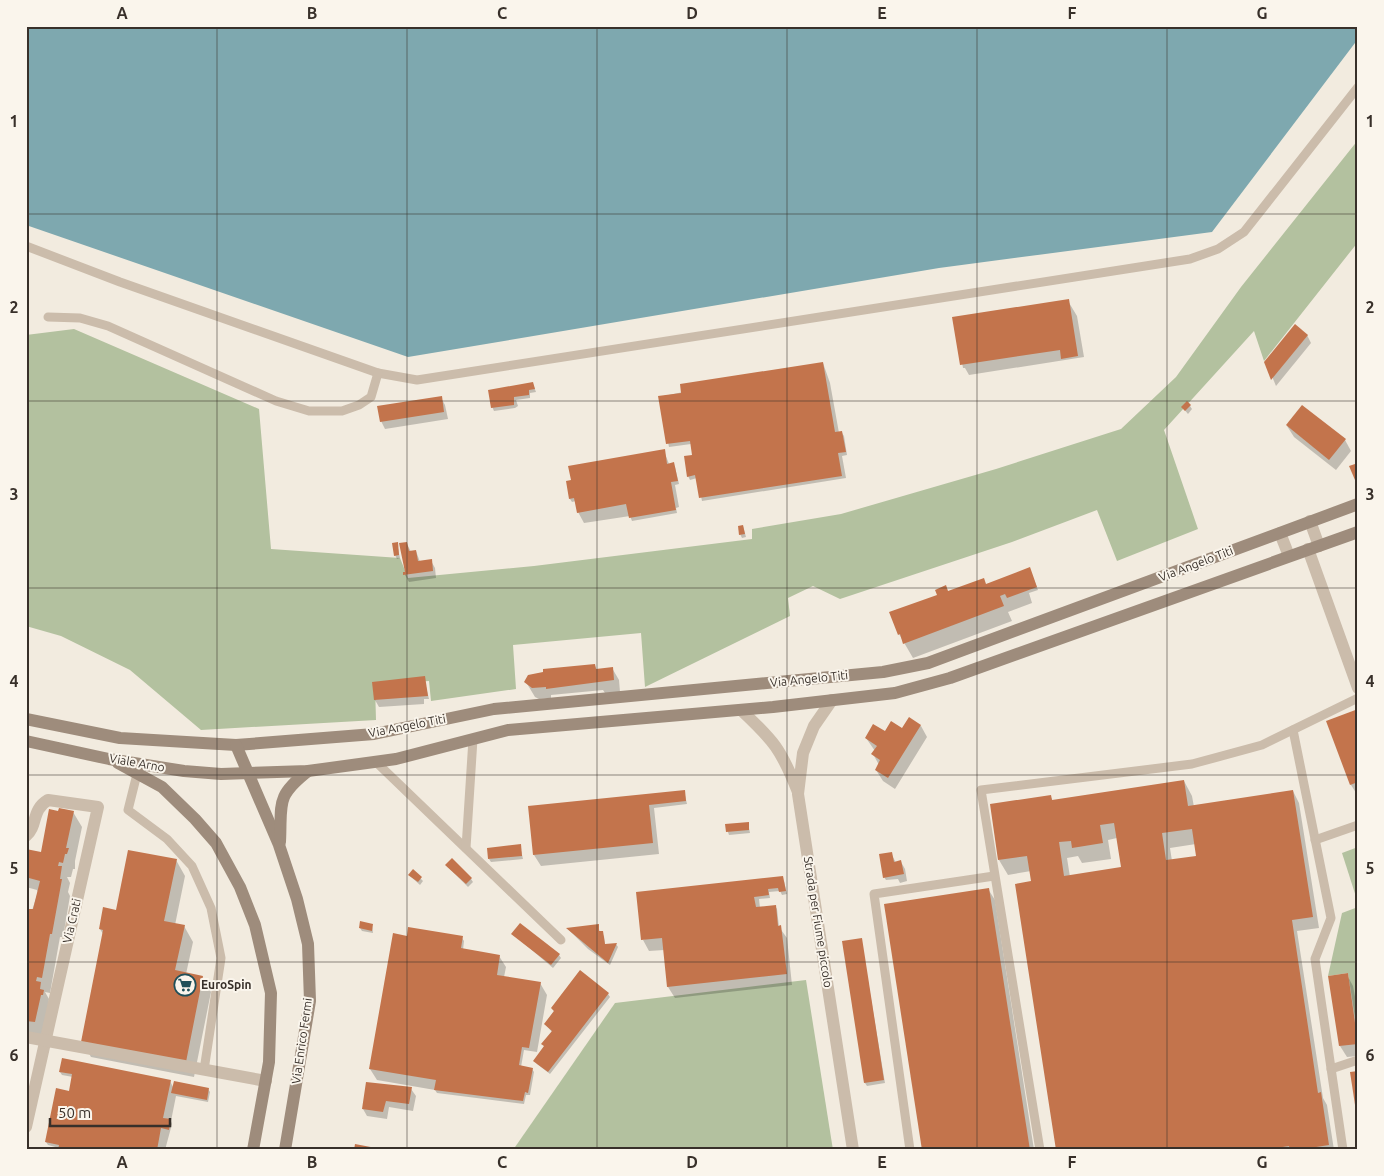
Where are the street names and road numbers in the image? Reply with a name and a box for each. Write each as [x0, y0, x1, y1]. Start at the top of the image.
street label: Via Angelo Titi [1157, 543, 1235, 584]
street label: Via Angelo Titi [769, 668, 849, 689]
street label: Via Angelo Titi [367, 712, 447, 739]
street label: Viale Arno [108, 751, 166, 774]
street label: Strada per Fiume piccolo [802, 855, 835, 988]
street label: Via Crati [60, 897, 83, 945]
street label: Via Enrico Fermi [289, 997, 314, 1085]

